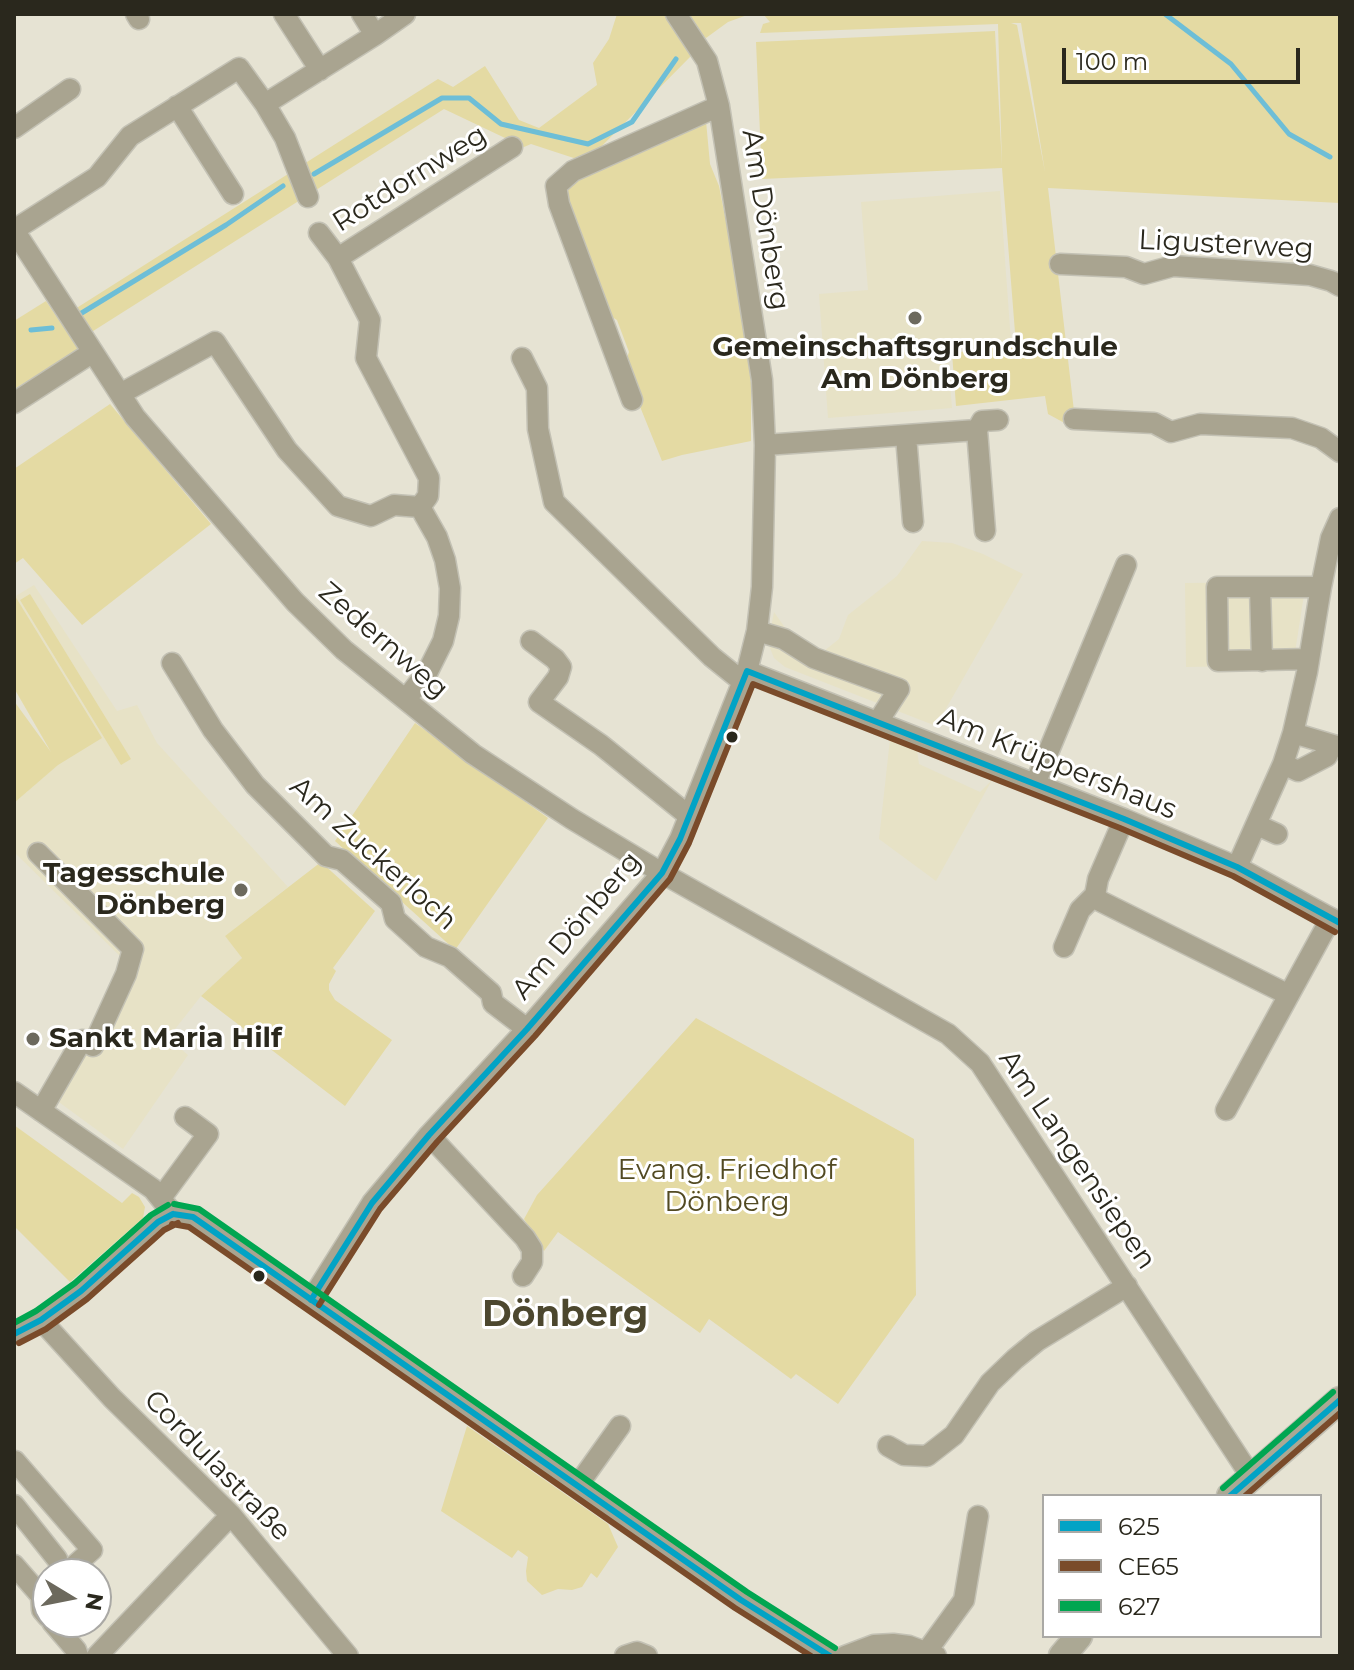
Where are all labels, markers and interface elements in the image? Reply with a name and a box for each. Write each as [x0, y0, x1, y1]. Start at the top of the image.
scale bar [1066, 32, 1304, 82]
text: 100 m [1076, 47, 1148, 76]
street label: Rotdornweg [327, 118, 493, 240]
street label: Am Dönberg [734, 127, 796, 313]
street label: Ligusterweg [1138, 224, 1314, 266]
marker: Gemeinschaftsgrundschule Am Dönberg [906, 309, 924, 327]
place label: Gemeinschaftsgrundschule Am Dönberg [712, 331, 1118, 397]
street label: Zedernweg [311, 576, 455, 706]
street label: Am Krüppershaus [933, 701, 1181, 827]
unlabelled marker [724, 729, 740, 745]
street label: Am Zuckerloch [283, 770, 463, 938]
street label: Am Dönberg [505, 845, 649, 1007]
place label: Tagesschule Dönberg [43, 857, 225, 923]
marker: Tagesschule Dönberg [232, 881, 250, 899]
place label: Sankt Maria Hilf [49, 1022, 282, 1056]
marker: Sankt Maria Hilf [24, 1030, 42, 1048]
street label: Am Langensiepen [991, 1044, 1163, 1276]
park label: Evang. Friedhof Dönberg [618, 1154, 836, 1220]
unlabelled marker [251, 1268, 267, 1284]
district label: Dönberg [482, 1293, 648, 1337]
street label: Cordulastraße [137, 1384, 297, 1548]
legend [1042, 1494, 1322, 1638]
text: 625 [1118, 1512, 1160, 1541]
text: CE65 [1118, 1552, 1179, 1581]
north arrow [32, 1558, 112, 1638]
text: N [79, 1591, 109, 1613]
text: 627 [1118, 1592, 1160, 1621]

